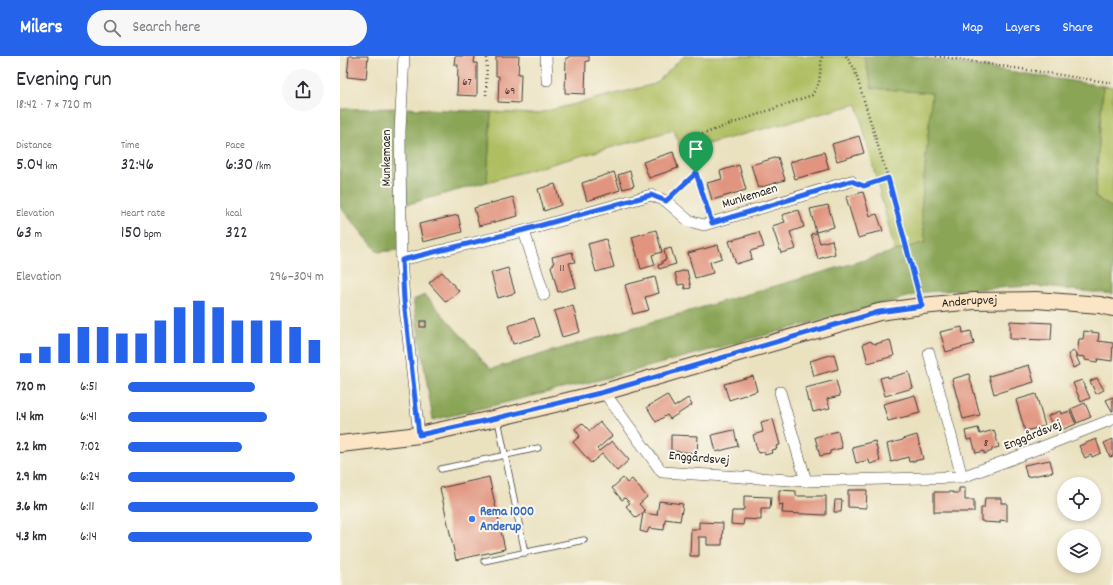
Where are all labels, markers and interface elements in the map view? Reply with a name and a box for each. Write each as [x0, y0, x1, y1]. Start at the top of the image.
search box [87, 10, 367, 46]
text: Milers [20, 15, 63, 42]
icon: search [101, 17, 123, 39]
text: Search here [133, 17, 200, 39]
text: Map [962, 18, 983, 38]
text: Layers [1005, 18, 1040, 38]
text: Share [1062, 18, 1093, 38]
text: Evening run [16, 65, 112, 96]
button: share [282, 69, 324, 111]
house number: 67 [462, 75, 472, 91]
house number: 69 [505, 84, 515, 100]
text: 18:42 · 7 × 720 m [16, 96, 92, 115]
street label: Munkemaen [378, 129, 397, 187]
pin [679, 132, 713, 173]
text: Distance [16, 138, 52, 154]
text: Time [121, 138, 139, 154]
text: Pace [225, 138, 245, 154]
icon: arrive [685, 138, 707, 160]
text: 5.04 [16, 154, 43, 178]
text: 32:46 [121, 154, 154, 178]
text: 6:30 [225, 154, 253, 178]
text: km [43, 159, 58, 175]
text: /km [253, 159, 271, 175]
street label: Munkemaen [720, 180, 780, 214]
text: Elevation [16, 206, 54, 222]
text: Heart rate [121, 206, 165, 222]
text: kcal [225, 206, 242, 222]
text: 63 [16, 222, 32, 246]
text: 150 [121, 222, 142, 246]
text: 322 [225, 222, 248, 246]
text: m [32, 227, 42, 243]
text: bpm [142, 227, 161, 243]
house number: 11 [560, 261, 564, 277]
text: Elevation [16, 268, 61, 287]
text: 296–304 m [269, 268, 324, 287]
street label: Anderupvej [941, 291, 998, 314]
text: 720 m [16, 378, 46, 397]
text: 6:51 [80, 378, 97, 397]
text: 1.4 km [16, 408, 44, 427]
text: 6:41 [80, 408, 97, 427]
street label: Enggårdsvej [1001, 416, 1065, 456]
house number: 8 [984, 436, 988, 452]
text: 2.2 km [16, 438, 47, 457]
text: 7:02 [80, 438, 100, 457]
street label: Enggårdsvej [668, 447, 730, 471]
text: 2.9 km [16, 468, 47, 487]
text: 6:24 [80, 468, 100, 487]
map controls [1057, 477, 1101, 573]
button: locate [1057, 477, 1101, 521]
text: 3.6 km [16, 498, 48, 517]
text: 6:11 [80, 498, 94, 517]
place label: Rema 1000 Anderup [480, 503, 534, 537]
marker: Rema 1000 Anderup [467, 514, 477, 524]
text: 4.3 km [16, 528, 47, 547]
text: 6:14 [80, 528, 97, 547]
button: layers [1057, 529, 1101, 573]

